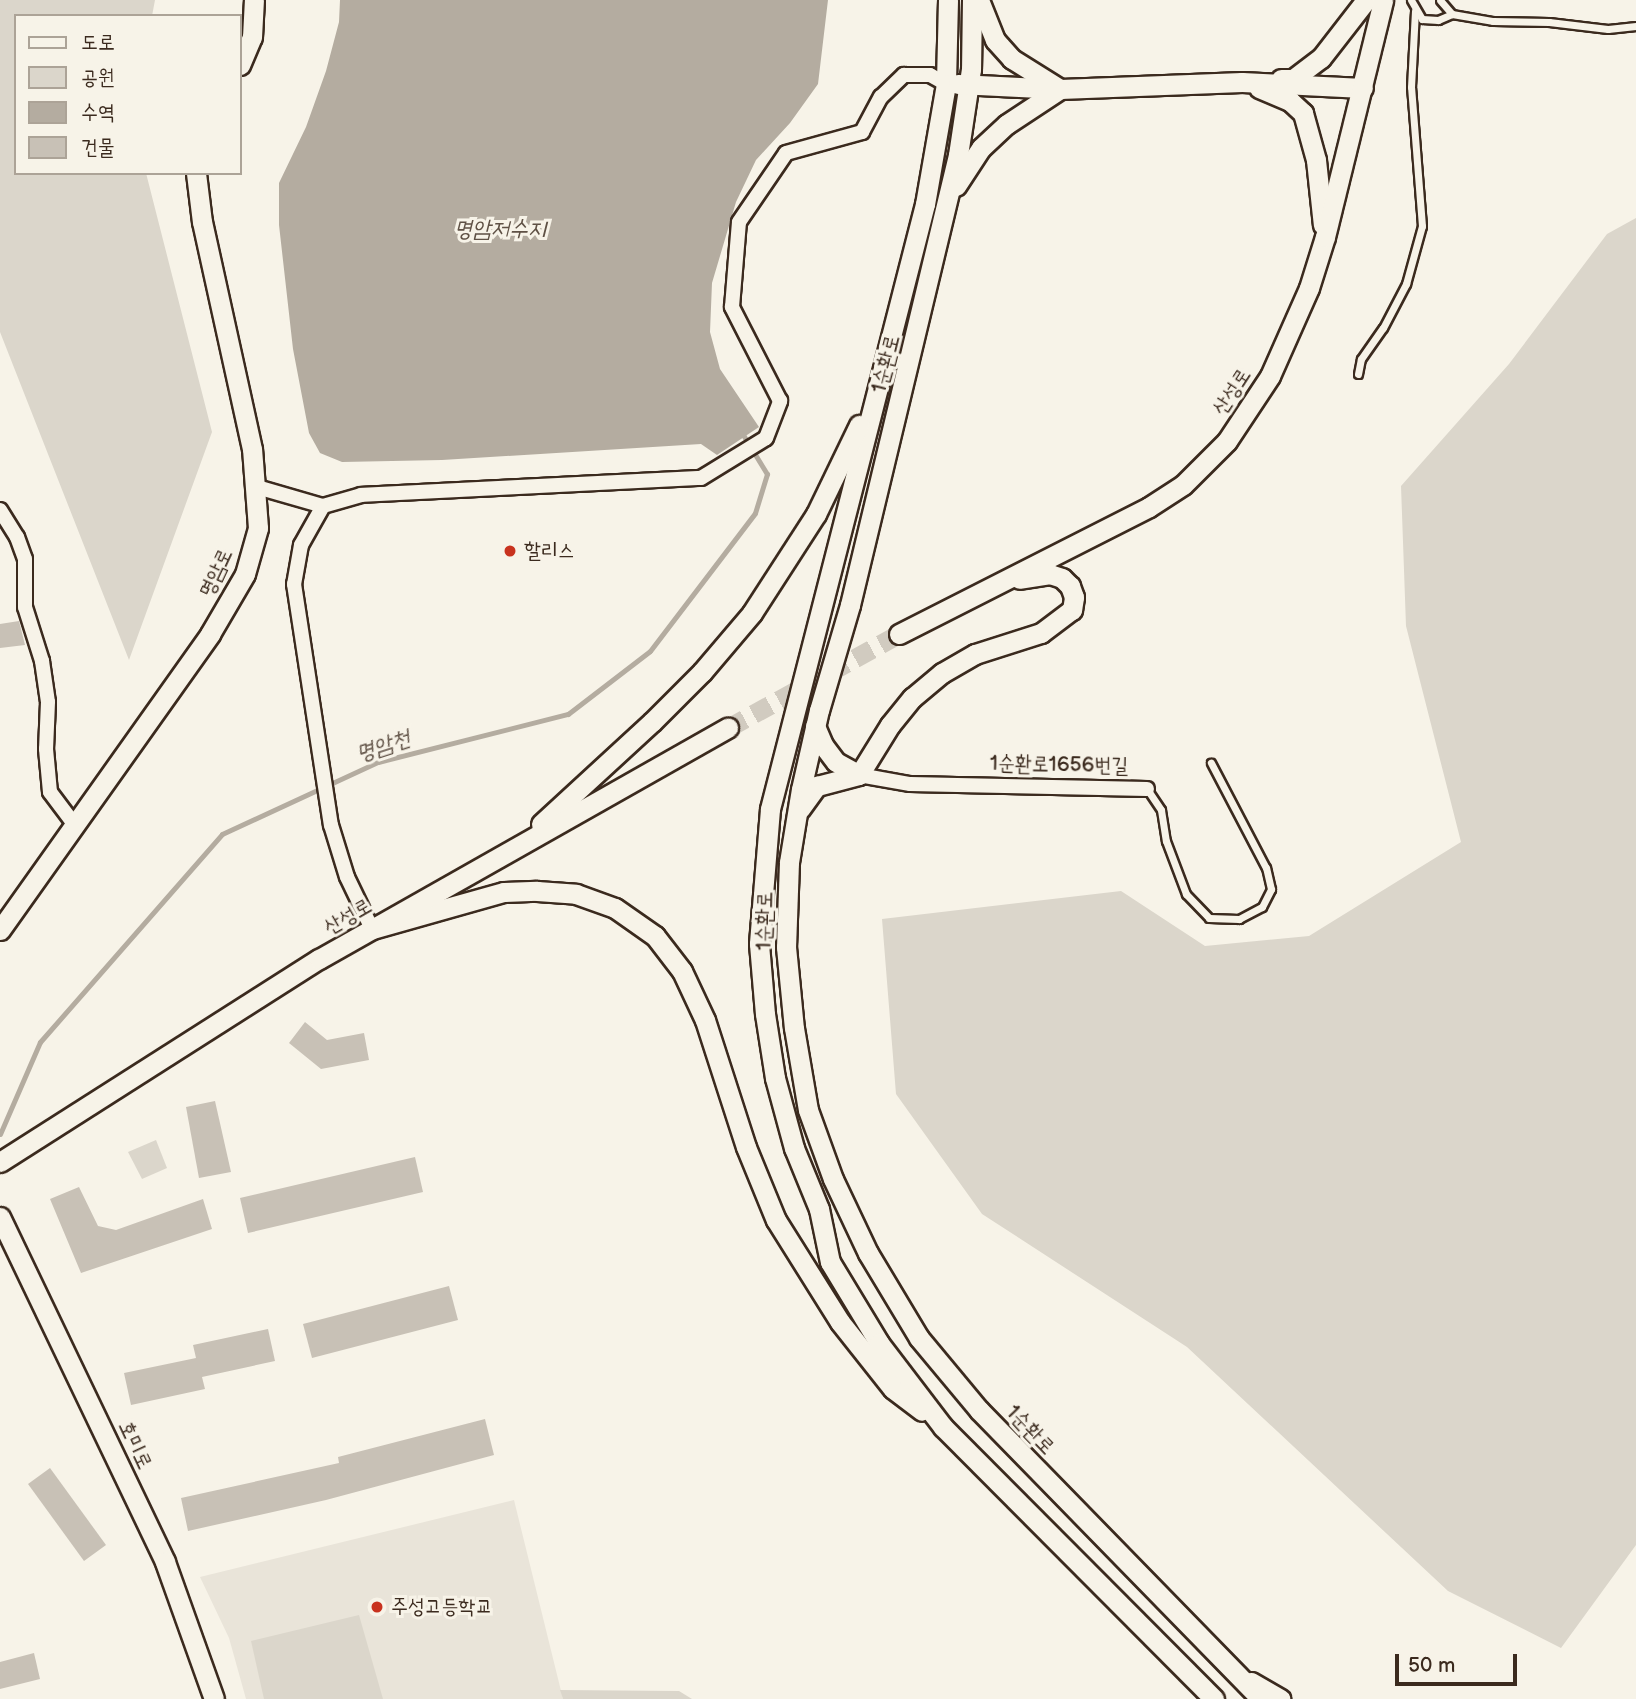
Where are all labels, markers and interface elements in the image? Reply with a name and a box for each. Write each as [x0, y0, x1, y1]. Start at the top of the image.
legend [14, 14, 242, 175]
text: 도로 [81, 30, 115, 55]
text: 공원 [81, 65, 115, 90]
text: 수역 [81, 100, 115, 125]
text: 건물 [81, 135, 115, 160]
water label: 명암저수지 [454, 215, 546, 243]
street label: 1순환로 [867, 332, 905, 396]
street label: 산성로 [1208, 364, 1256, 420]
place label: 할리스 [524, 538, 575, 564]
marker: 할리스 [502, 543, 518, 559]
street label: 명암로 [194, 545, 238, 601]
water label: 명암천 [352, 724, 414, 768]
street label: 1순환로1656번길 [990, 751, 1128, 779]
street label: 1순환로 [752, 891, 778, 951]
street label: 산성로 [320, 893, 376, 941]
street label: 1순환로 [1001, 1400, 1059, 1460]
street label: 호미로 [113, 1417, 157, 1473]
place label: 주성고등학교 [391, 1594, 492, 1620]
marker: 주성고등학교 [369, 1599, 385, 1615]
scale bar [1398, 1640, 1520, 1684]
text: 50 m [1408, 1653, 1455, 1678]

